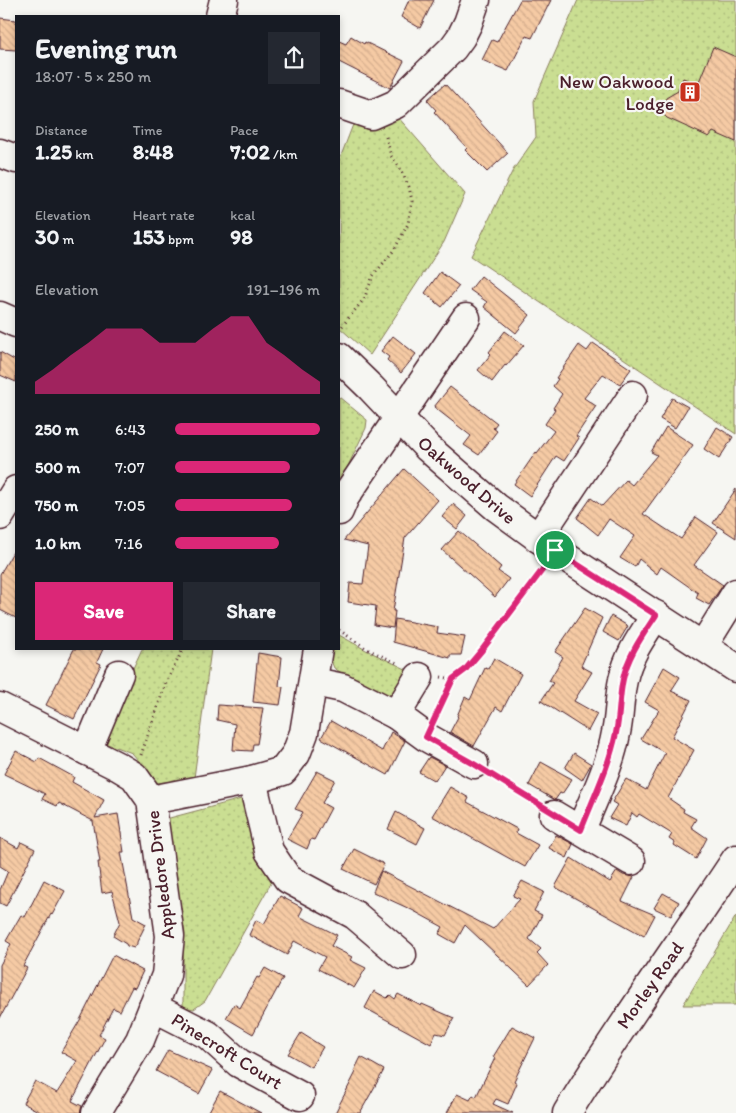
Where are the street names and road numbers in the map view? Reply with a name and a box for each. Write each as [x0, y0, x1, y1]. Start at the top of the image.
street label: Oakwood Drive [413, 431, 521, 529]
street label: Appledore Drive [141, 809, 179, 941]
street label: Morley Road [612, 936, 689, 1033]
street label: Pinecroft Court [167, 1008, 287, 1094]

